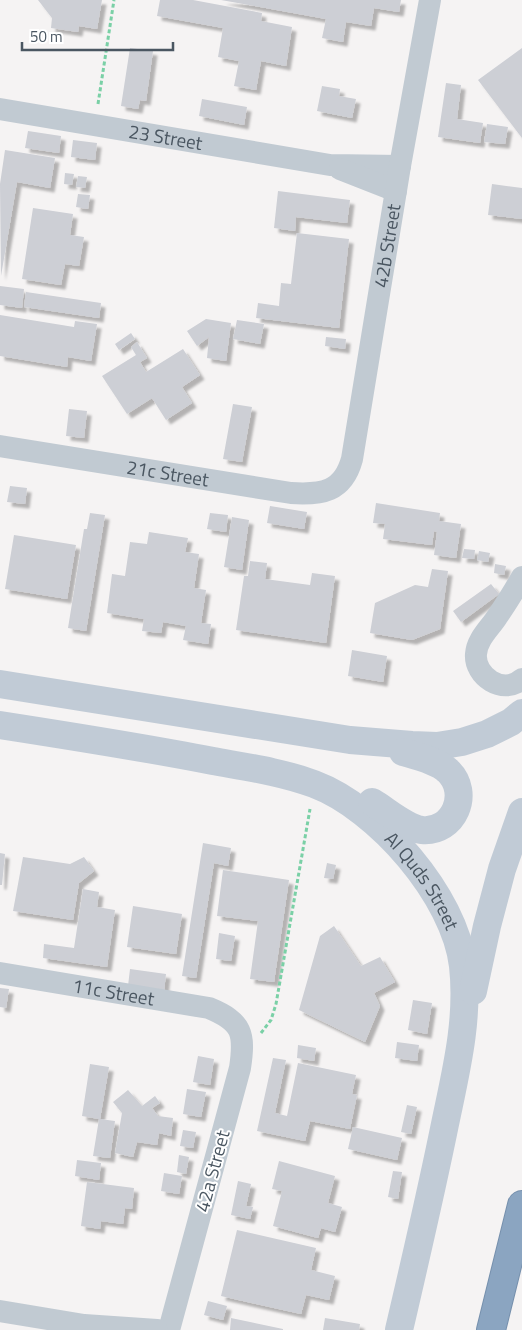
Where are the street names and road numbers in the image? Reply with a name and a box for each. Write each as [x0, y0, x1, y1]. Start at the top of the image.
street label: 23 Street [127, 116, 205, 157]
street label: 42b Street [365, 201, 408, 290]
street label: 21c Street [125, 452, 211, 494]
street label: Al Quds Street [379, 824, 467, 934]
street label: 11c Street [70, 970, 157, 1013]
street label: 42a Street [187, 1126, 236, 1215]

